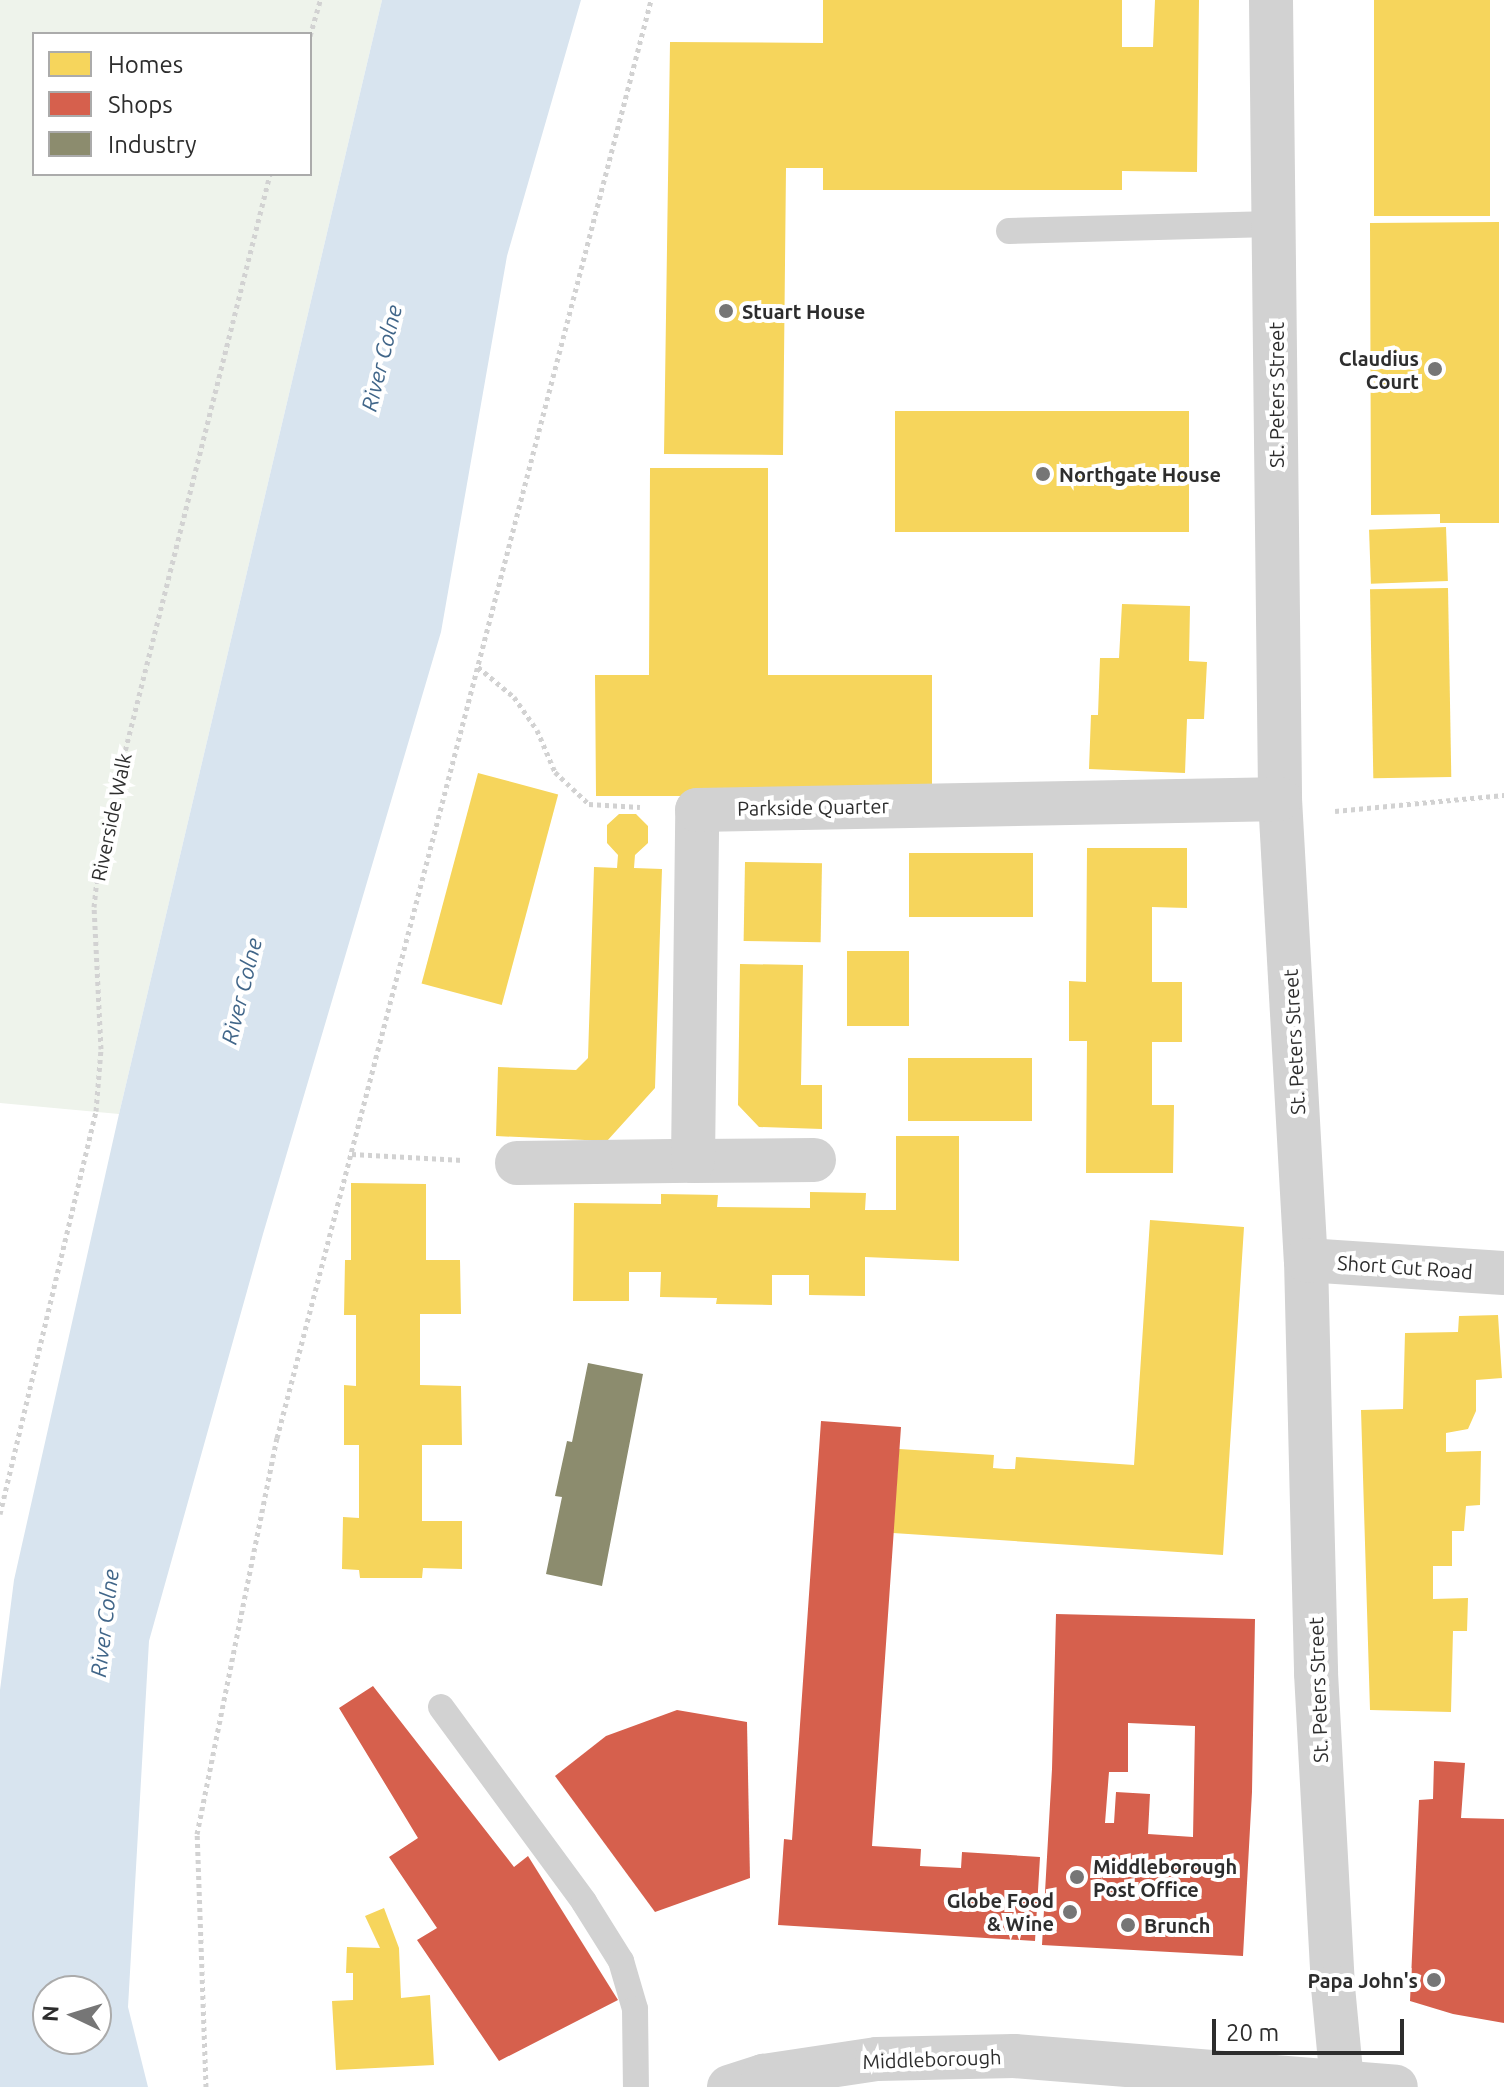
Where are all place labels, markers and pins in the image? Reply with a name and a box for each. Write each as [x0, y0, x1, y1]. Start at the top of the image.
place label: Stuart House [742, 299, 865, 323]
marker: Stuart House [717, 302, 735, 320]
place label: Claudius Court [1339, 346, 1419, 393]
marker: Claudius Court [1426, 360, 1444, 378]
place label: Northgate House [1059, 462, 1221, 486]
marker: Northgate House [1034, 465, 1052, 483]
place label: Middleborough Post Office [1093, 1854, 1237, 1901]
marker: Middleborough Post Office [1068, 1868, 1086, 1886]
place label: Globe Food & Wine [947, 1888, 1054, 1935]
marker: Globe Food & Wine [1061, 1903, 1079, 1921]
place label: Brunch [1144, 1913, 1210, 1937]
marker: Brunch [1119, 1916, 1137, 1934]
place label: Papa John's [1307, 1968, 1418, 1992]
marker: Papa John's [1425, 1971, 1443, 1989]

